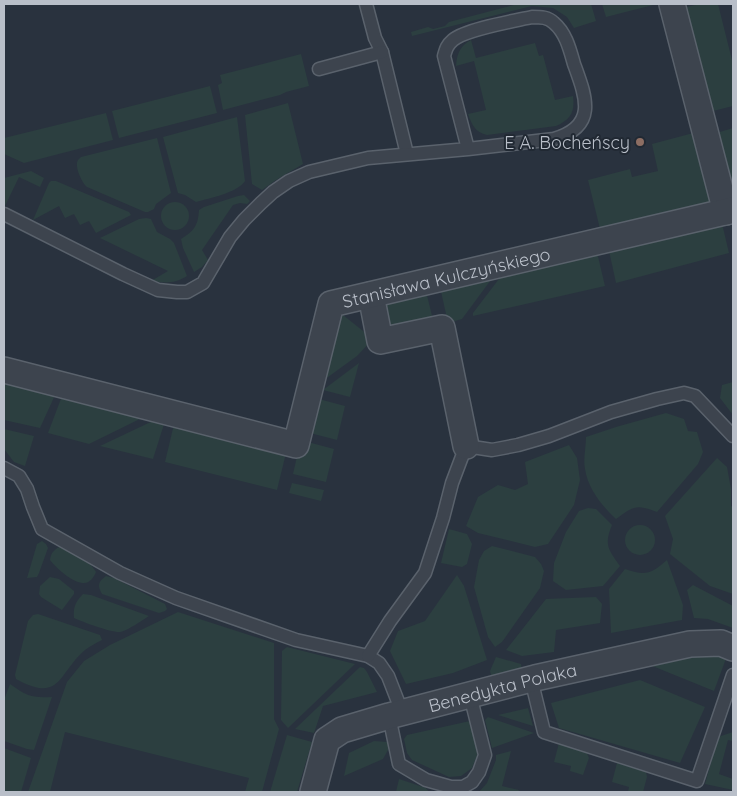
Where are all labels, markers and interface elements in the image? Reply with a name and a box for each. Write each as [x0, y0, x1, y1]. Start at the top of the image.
place label: E A. Bocheńscy [504, 131, 630, 154]
marker: E A. Bocheńscy [634, 136, 646, 148]
street label: Stanisława Kulczyńskiego [340, 242, 552, 313]
street label: Benedykta Polaka [426, 658, 579, 717]

